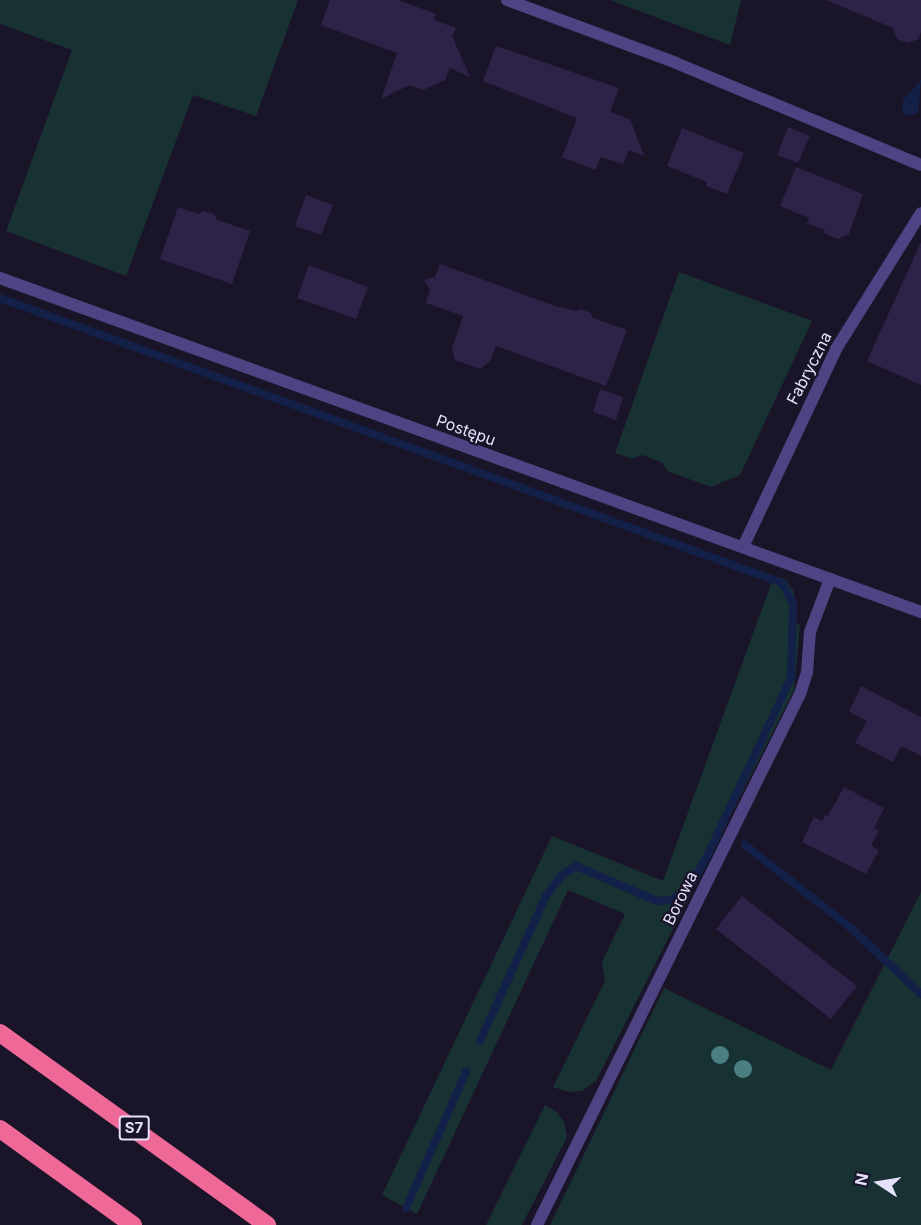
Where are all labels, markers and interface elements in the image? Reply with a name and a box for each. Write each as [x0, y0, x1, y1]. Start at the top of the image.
street label: Fabryczna [783, 328, 835, 408]
street label: Postępu [434, 410, 498, 450]
street label: Borowa [659, 868, 701, 928]
road number: S7 [118, 1116, 150, 1140]
north arrow [849, 1153, 909, 1213]
text: N [850, 1171, 872, 1187]

